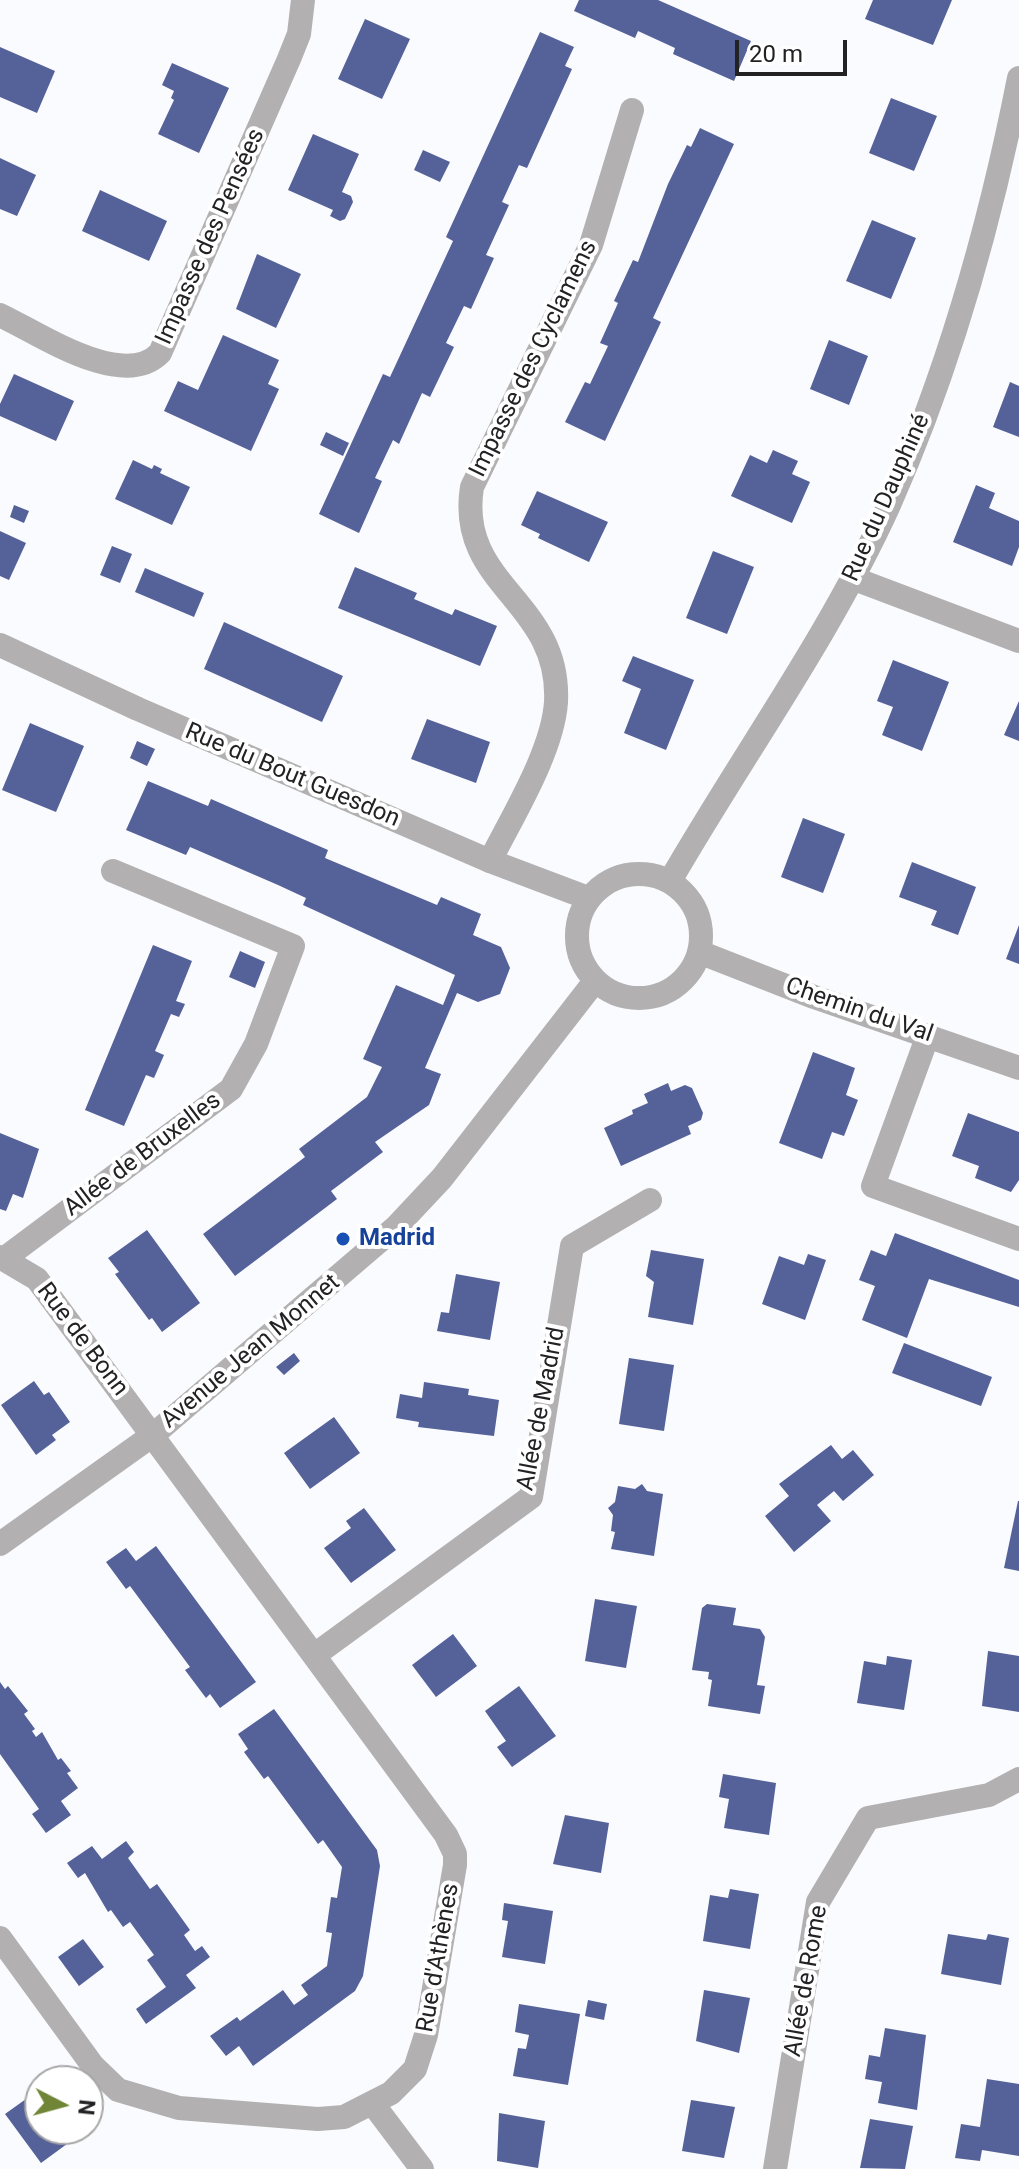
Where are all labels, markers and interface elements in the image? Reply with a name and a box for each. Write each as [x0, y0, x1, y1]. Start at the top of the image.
scale bar [739, 24, 851, 74]
text: 20 m [749, 40, 803, 68]
street label: Impasse des Pensées [150, 125, 272, 349]
street label: Impasse des Cyclamens [464, 236, 604, 482]
street label: Rue du Dauphiné [837, 410, 937, 586]
street label: Rue du Bout Guesdon [180, 718, 404, 834]
street label: Chemin du Val [782, 972, 936, 1050]
street label: Allée de Bruxelles [59, 1087, 227, 1223]
place label: Madrid [359, 1225, 435, 1253]
marker: Madrid [334, 1230, 352, 1248]
street label: Avenue Jean Monnet [156, 1269, 346, 1435]
street label: Rue de Bonn [30, 1278, 134, 1402]
street label: Allée de Madrid [512, 1325, 572, 1493]
street label: Rue d'Athènes [412, 1881, 466, 2035]
street label: Allée de Rome [780, 1903, 834, 2059]
north arrow [24, 2065, 104, 2145]
text: N [73, 2098, 100, 2116]

